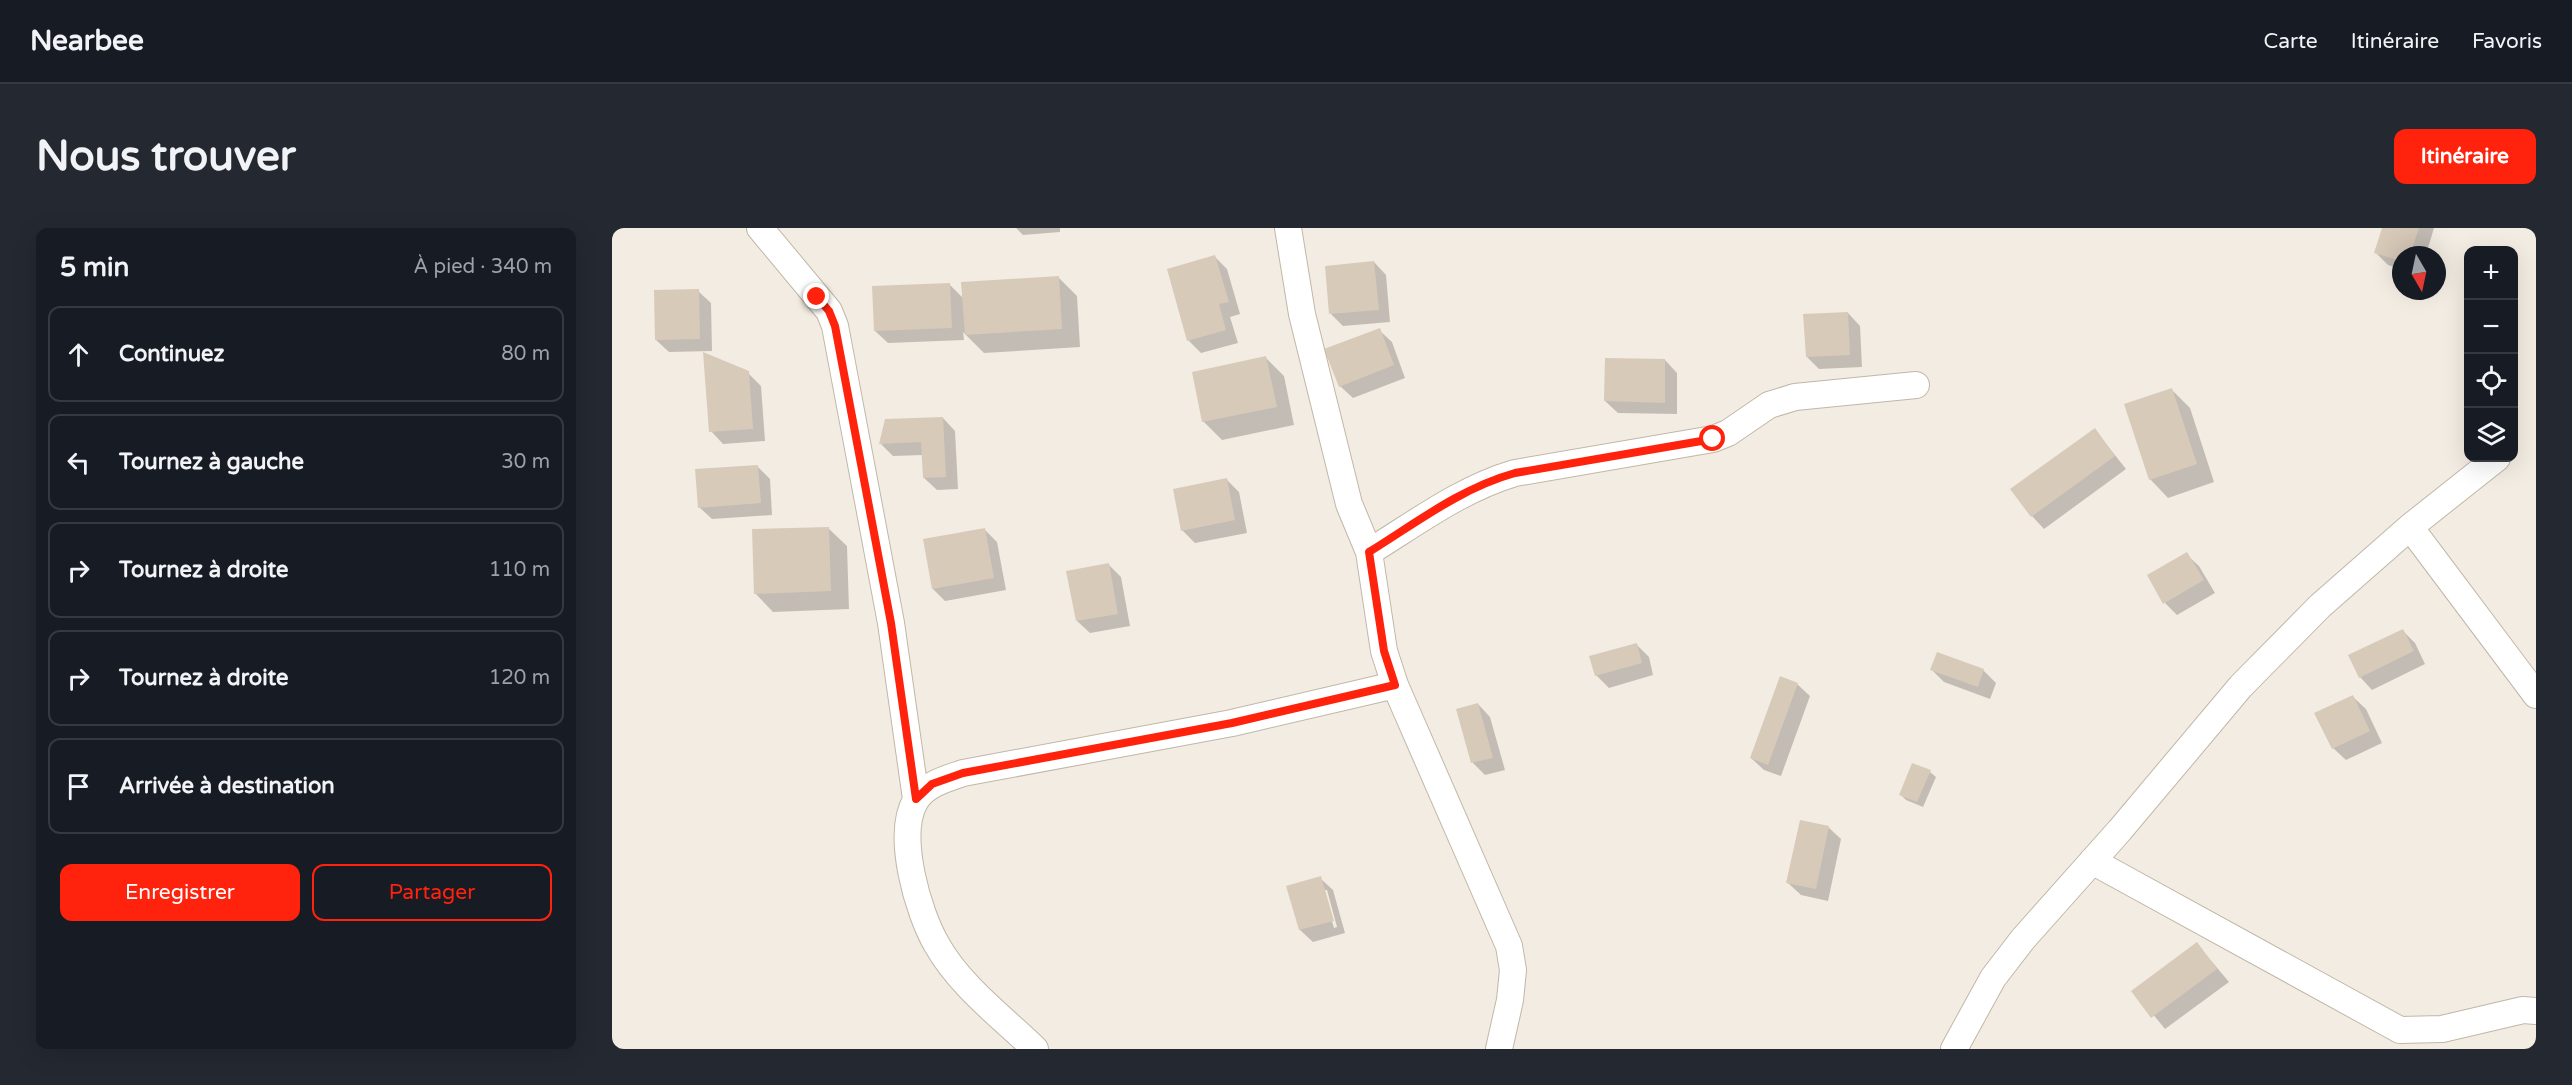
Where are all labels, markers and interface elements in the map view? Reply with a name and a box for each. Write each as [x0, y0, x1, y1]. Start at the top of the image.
text: Nearbee [30, 24, 144, 58]
text: Carte [2264, 29, 2318, 54]
text: Itinéraire [2351, 29, 2439, 54]
text: Favoris [2472, 29, 2542, 54]
button: Itinéraire [2394, 129, 2536, 184]
text: Nous trouver [36, 131, 296, 182]
north arrow [2392, 246, 2446, 300]
map controls [2464, 246, 2518, 462]
button: + [2464, 246, 2518, 300]
text: 5 min [60, 252, 129, 283]
text: À pied · 340 m [414, 255, 552, 279]
route end [803, 283, 829, 309]
button: − [2464, 300, 2518, 354]
icon: ahead [62, 338, 95, 371]
text: Continuez [119, 341, 224, 367]
text: 80 m [501, 342, 550, 366]
button: locate [2464, 354, 2518, 408]
button: layers [2464, 408, 2518, 462]
route start [1699, 425, 1725, 451]
icon: left [62, 446, 95, 479]
text: Tournez à gauche [119, 449, 304, 475]
text: 30 m [501, 450, 550, 474]
icon: right [62, 554, 95, 587]
text: Tournez à droite [119, 557, 288, 583]
text: 110 m [489, 558, 550, 582]
icon: right [62, 662, 95, 695]
text: Tournez à droite [119, 665, 288, 691]
text: 120 m [489, 666, 550, 690]
icon: arrive [62, 770, 95, 803]
text: Arrivée à destination [119, 773, 335, 799]
button: Enregistrer [60, 864, 300, 921]
button: Partager [312, 864, 552, 921]

